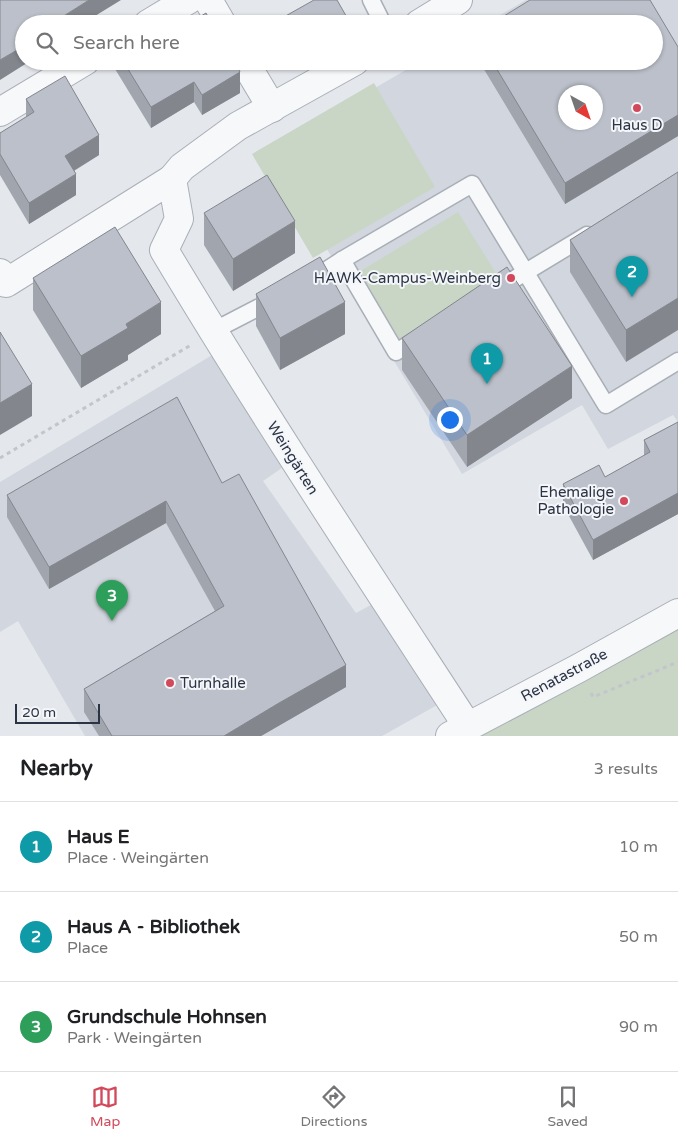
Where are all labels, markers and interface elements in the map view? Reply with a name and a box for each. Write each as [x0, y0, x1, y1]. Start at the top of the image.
search box [15, 15, 663, 70]
icon: search [33, 29, 61, 57]
text: Search here [73, 32, 180, 54]
north arrow [558, 85, 603, 130]
marker: Haus D [631, 102, 643, 114]
place label: Haus D [611, 116, 663, 134]
pin: 2 [616, 256, 648, 297]
place label: HAWK-Campus-Weinberg [314, 269, 501, 287]
marker: HAWK-Campus-Weinberg [505, 272, 517, 284]
pin: 1 [471, 343, 503, 384]
your location [437, 407, 463, 433]
street label: Weingärten [263, 418, 323, 498]
place label: Ehemalige Pathologie [538, 483, 614, 518]
marker: Ehemalige Pathologie [618, 495, 630, 507]
pin: 3 [96, 580, 128, 621]
street label: Renatastraße [518, 645, 610, 705]
place label: Turnhalle [180, 674, 246, 692]
marker: Turnhalle [164, 677, 176, 689]
scale bar [15, 701, 100, 724]
text: 20 m [22, 704, 56, 721]
text: Nearby [20, 756, 93, 781]
text: 3 results [594, 759, 658, 779]
text: Haus E [67, 826, 130, 848]
text: 1 [31, 837, 41, 857]
text: 10 m [619, 837, 658, 857]
text: Place · Weingärten [67, 848, 209, 868]
text: Haus A - Bibliothek [67, 916, 240, 938]
text: 2 [31, 927, 41, 947]
text: 50 m [619, 927, 658, 947]
text: Place [67, 938, 108, 958]
text: Grundschule Hohnsen [67, 1006, 267, 1028]
text: 3 [31, 1017, 41, 1037]
text: 90 m [619, 1017, 658, 1037]
text: Park · Weingärten [67, 1028, 202, 1048]
tab: Map [90, 1083, 120, 1130]
tab: Directions [300, 1083, 367, 1130]
tab: Saved [547, 1083, 588, 1130]

